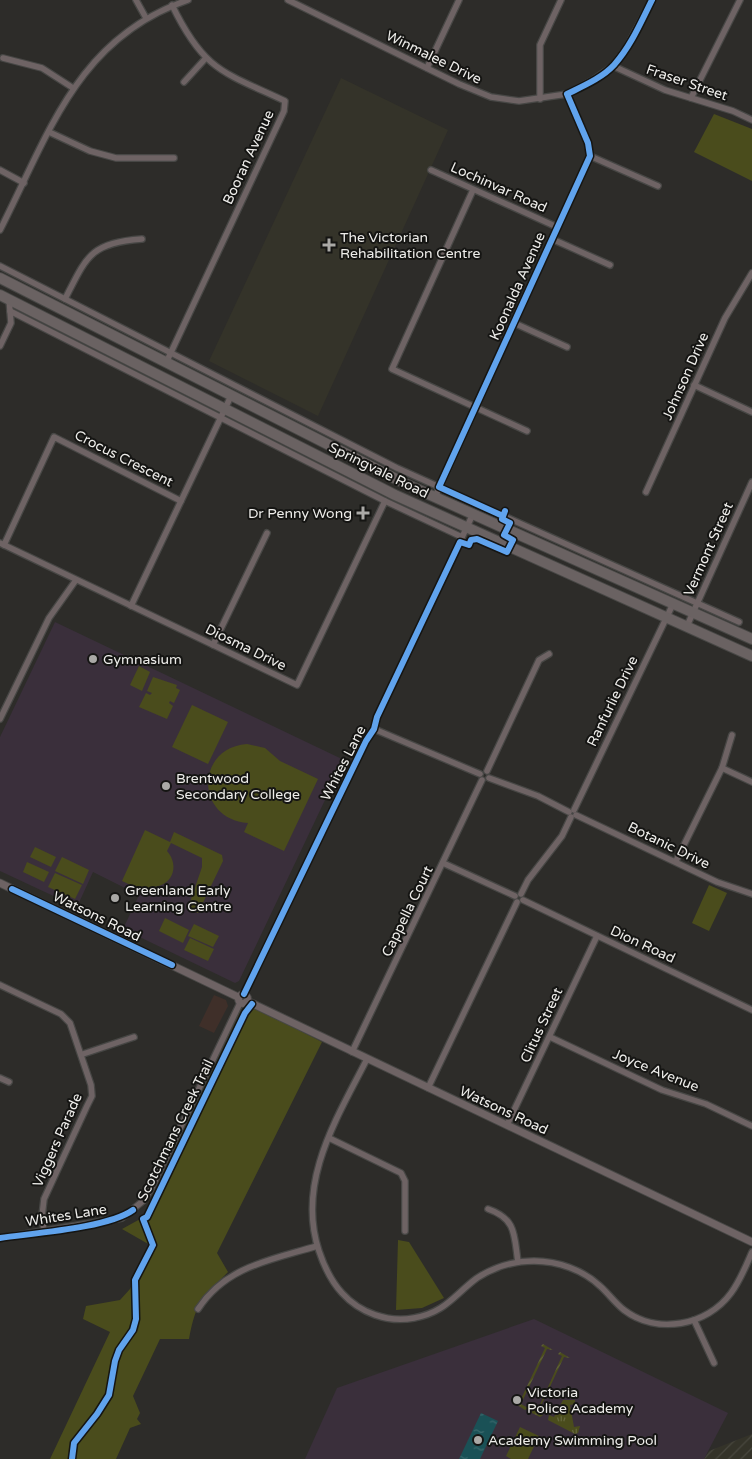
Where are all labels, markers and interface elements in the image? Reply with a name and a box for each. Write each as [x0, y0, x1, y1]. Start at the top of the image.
street label: Winmalee Drive [383, 27, 484, 88]
street label: Fraser Street [644, 61, 730, 105]
street label: Booran Avenue [219, 107, 278, 207]
street label: Lochinvar Road [448, 159, 550, 216]
place label: The Victorian Rehabilitation Centre [340, 229, 480, 262]
street label: Koonalda Avenue [486, 229, 549, 343]
marker: The Victorian Rehabilitation Centre [322, 238, 336, 252]
street label: Johnson Drive [659, 330, 712, 423]
street label: Crocus Crescent [72, 426, 176, 491]
street label: Springvale Road [326, 439, 431, 502]
street label: Vermont Street [680, 499, 737, 599]
place label: Dr Penny Wong [248, 505, 352, 522]
marker: Dr Penny Wong [356, 506, 370, 520]
street label: Diosma Drive [203, 621, 289, 674]
place label: Gymnasium [103, 651, 182, 668]
marker: Gymnasium [87, 653, 99, 665]
street label: Ranfurlie Drive [583, 653, 642, 749]
street label: Whites Lane [317, 723, 370, 804]
place label: Brentwood Secondary College [176, 770, 300, 803]
marker: Brentwood Secondary College [160, 780, 172, 792]
street label: Botanic Drive [625, 818, 713, 873]
street label: Cappella Court [378, 862, 437, 959]
place label: Greenland Early Learning Centre [125, 882, 232, 915]
street label: Watsons Road [50, 888, 144, 945]
marker: Greenland Early Learning Centre [109, 892, 121, 904]
street label: Dion Road [608, 922, 678, 967]
street label: Clitus Street [517, 984, 567, 1065]
street label: Joyce Avenue [610, 1045, 701, 1095]
street label: Scotchmans Creek Trail [134, 1057, 217, 1204]
street label: Watsons Road [457, 1082, 551, 1138]
street label: Viggers Parade [29, 1090, 86, 1190]
street label: Whites Lane [24, 1201, 108, 1230]
place label: Victoria Police Academy [527, 1384, 634, 1417]
marker: Victoria Police Academy [511, 1394, 523, 1406]
place label: Academy Swimming Pool [488, 1432, 657, 1449]
marker: Academy Swimming Pool [472, 1434, 484, 1446]

